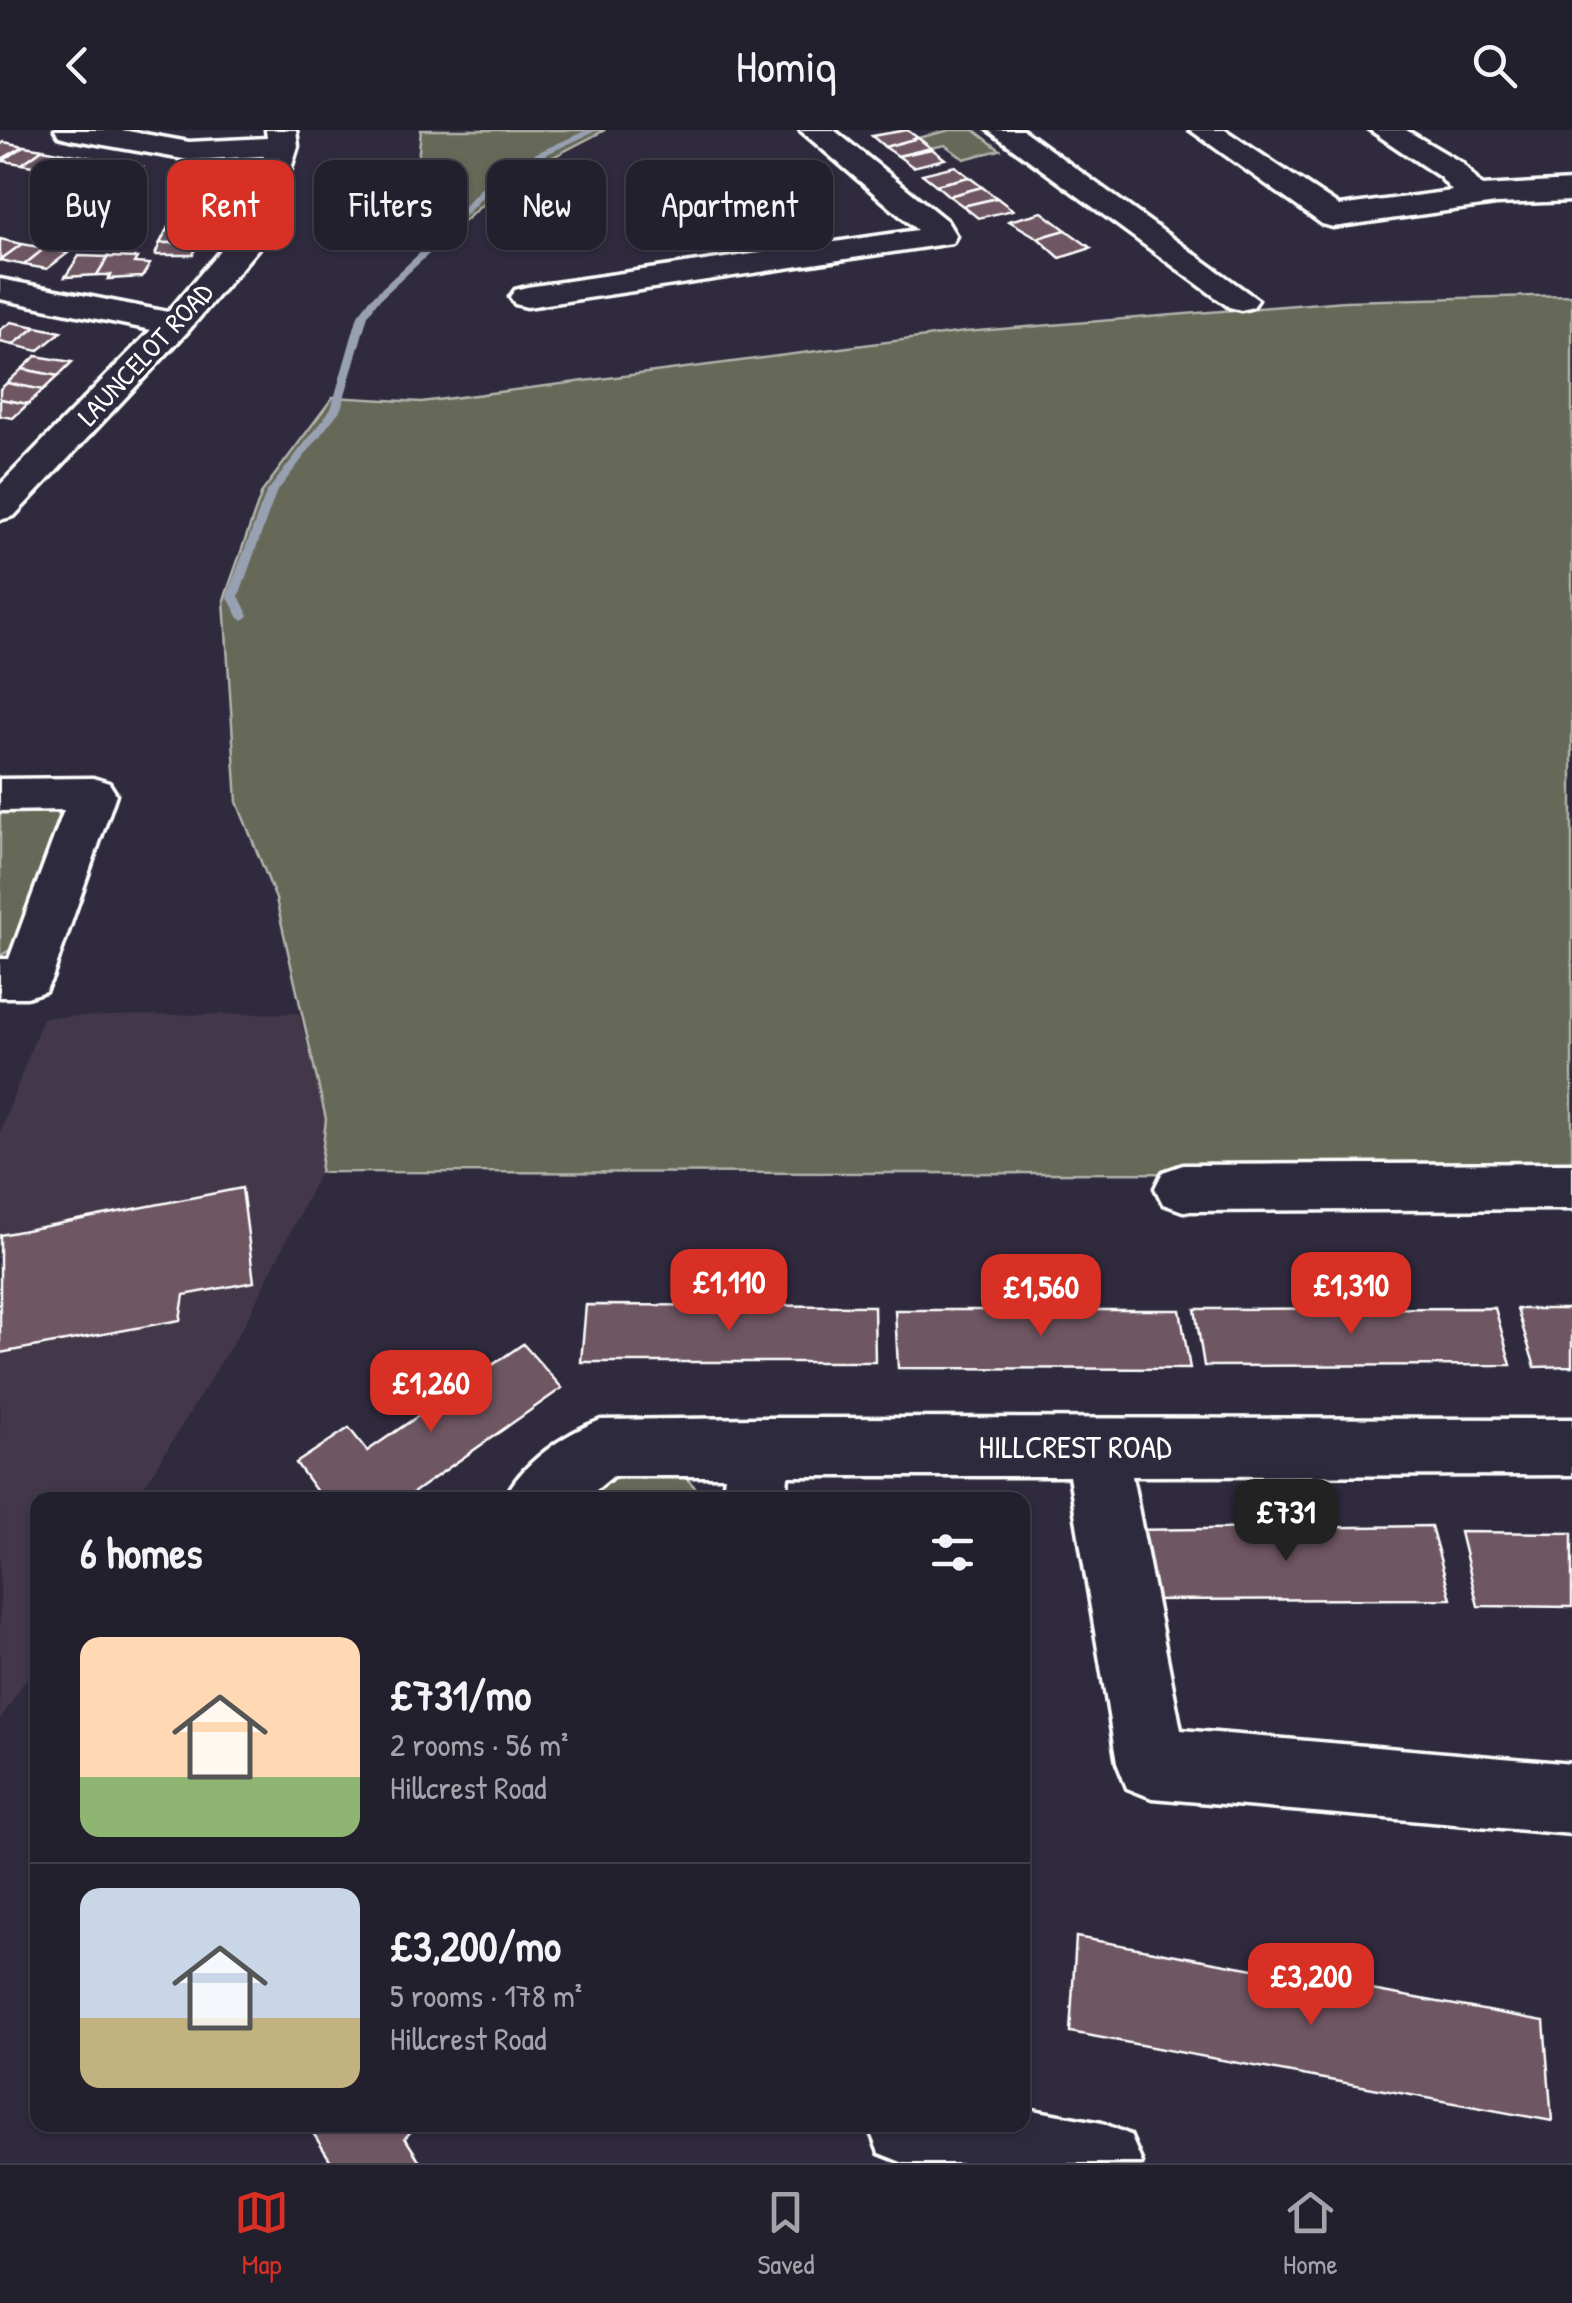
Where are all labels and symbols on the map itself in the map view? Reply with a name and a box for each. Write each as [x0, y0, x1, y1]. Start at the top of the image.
street label: LAUNCELOT ROAD [69, 274, 222, 434]
pin: £1,110 [648, 1249, 810, 1334]
pin: £1,310 [1270, 1252, 1432, 1337]
pin: £1,560 [960, 1254, 1122, 1339]
pin: £1,260 [350, 1350, 512, 1435]
street label: HILLCREST ROAD [979, 1425, 1171, 1468]
pin: £731 [1227, 1479, 1345, 1564]
pin: £3,200 [1230, 1943, 1392, 2028]

